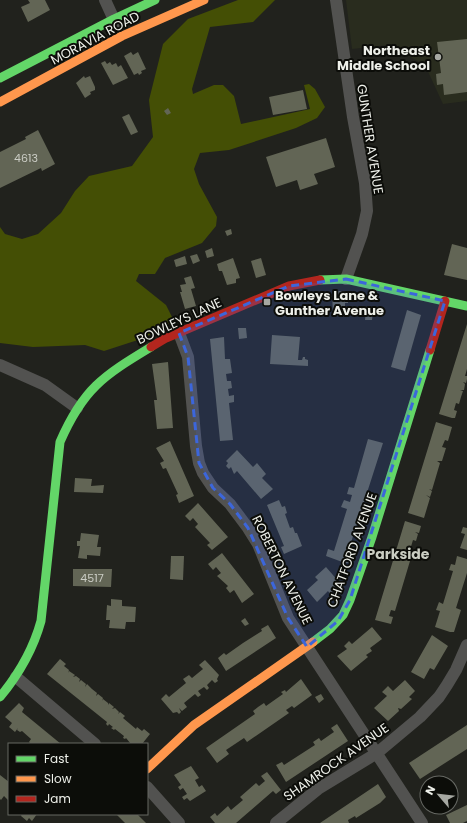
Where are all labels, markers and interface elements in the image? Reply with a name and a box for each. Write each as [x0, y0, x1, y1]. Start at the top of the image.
street label: MORAVIA ROAD [47, 7, 143, 69]
place label: Northeast Middle School [337, 41, 430, 75]
marker: Northeast Middle School [433, 52, 443, 62]
street label: GUNTHER AVENUE [352, 83, 388, 195]
house number: 4613 [14, 150, 38, 166]
place label: Bowleys Lane & Gunther Avenue [275, 286, 384, 320]
street label: BOWLEYS LANE [133, 293, 225, 349]
marker: Bowleys Lane & Gunther Avenue [262, 297, 272, 307]
street label: CHATFORD AVENUE [322, 490, 382, 610]
street label: ROBERTON AVENUE [247, 512, 317, 628]
district label: Parkside [367, 544, 430, 564]
house number: 4517 [80, 570, 104, 586]
street label: SHAMROCK AVENUE [279, 718, 393, 806]
legend [8, 743, 148, 815]
text: Fast [44, 750, 69, 767]
text: Slow [44, 770, 72, 787]
north arrow [419, 775, 459, 815]
text: N [421, 783, 439, 798]
text: Jam [44, 790, 71, 807]

